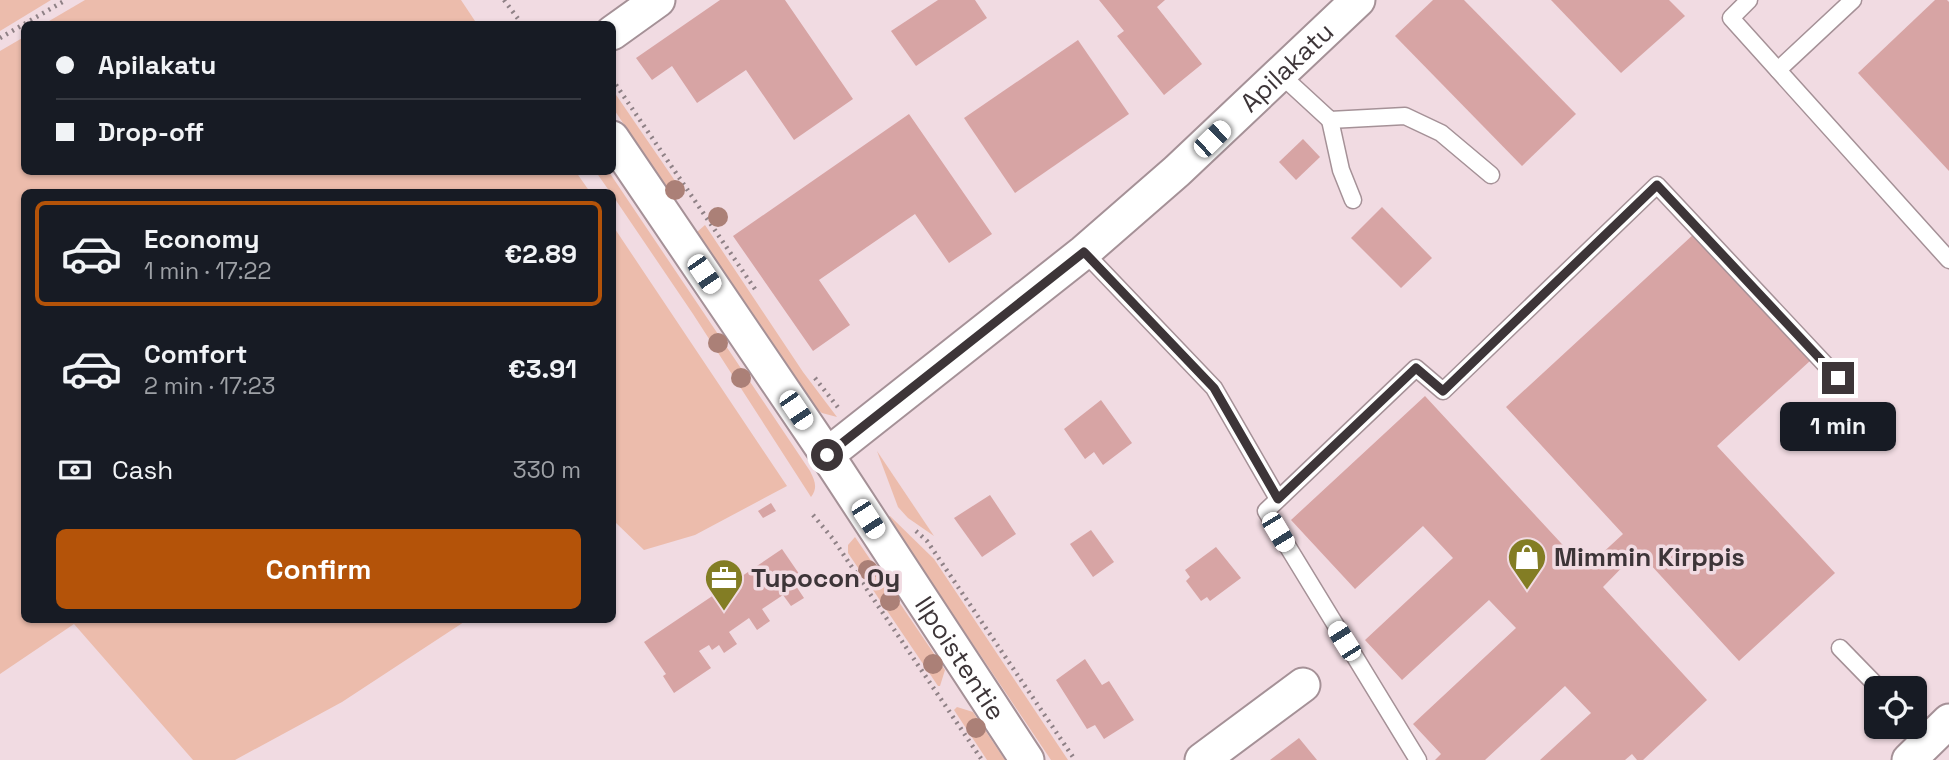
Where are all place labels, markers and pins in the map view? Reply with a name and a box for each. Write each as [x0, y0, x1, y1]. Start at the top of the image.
shop icon: Mimmin Kirppis [1506, 536, 1548, 591]
place label: Mimmin Kirppis [1554, 540, 1745, 574]
office icon: Tupocon Oy [703, 557, 745, 612]
place label: Tupocon Oy [751, 561, 900, 595]

